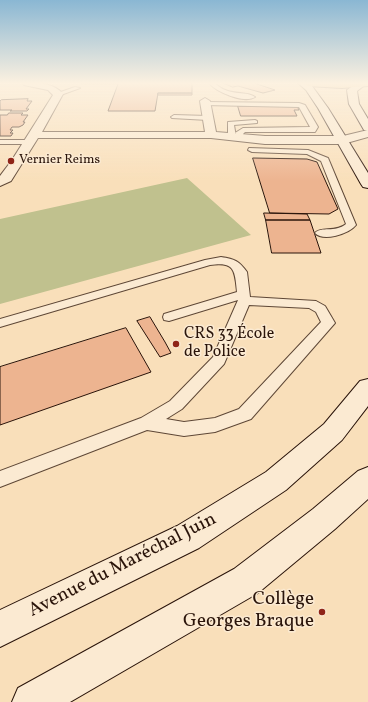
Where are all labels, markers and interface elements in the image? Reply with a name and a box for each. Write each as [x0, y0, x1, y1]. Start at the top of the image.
place label: Vernier Reims [19, 153, 100, 169]
marker: Vernier Reims [6, 156, 16, 166]
place label: CRS 33 École de Police [184, 325, 274, 363]
marker: CRS 33 École de Police [171, 339, 181, 349]
street label: Avenue du Maréchal Juin [25, 509, 221, 623]
place label: Collège Georges Braque [183, 590, 314, 634]
marker: Collège Georges Braque [317, 607, 327, 617]

